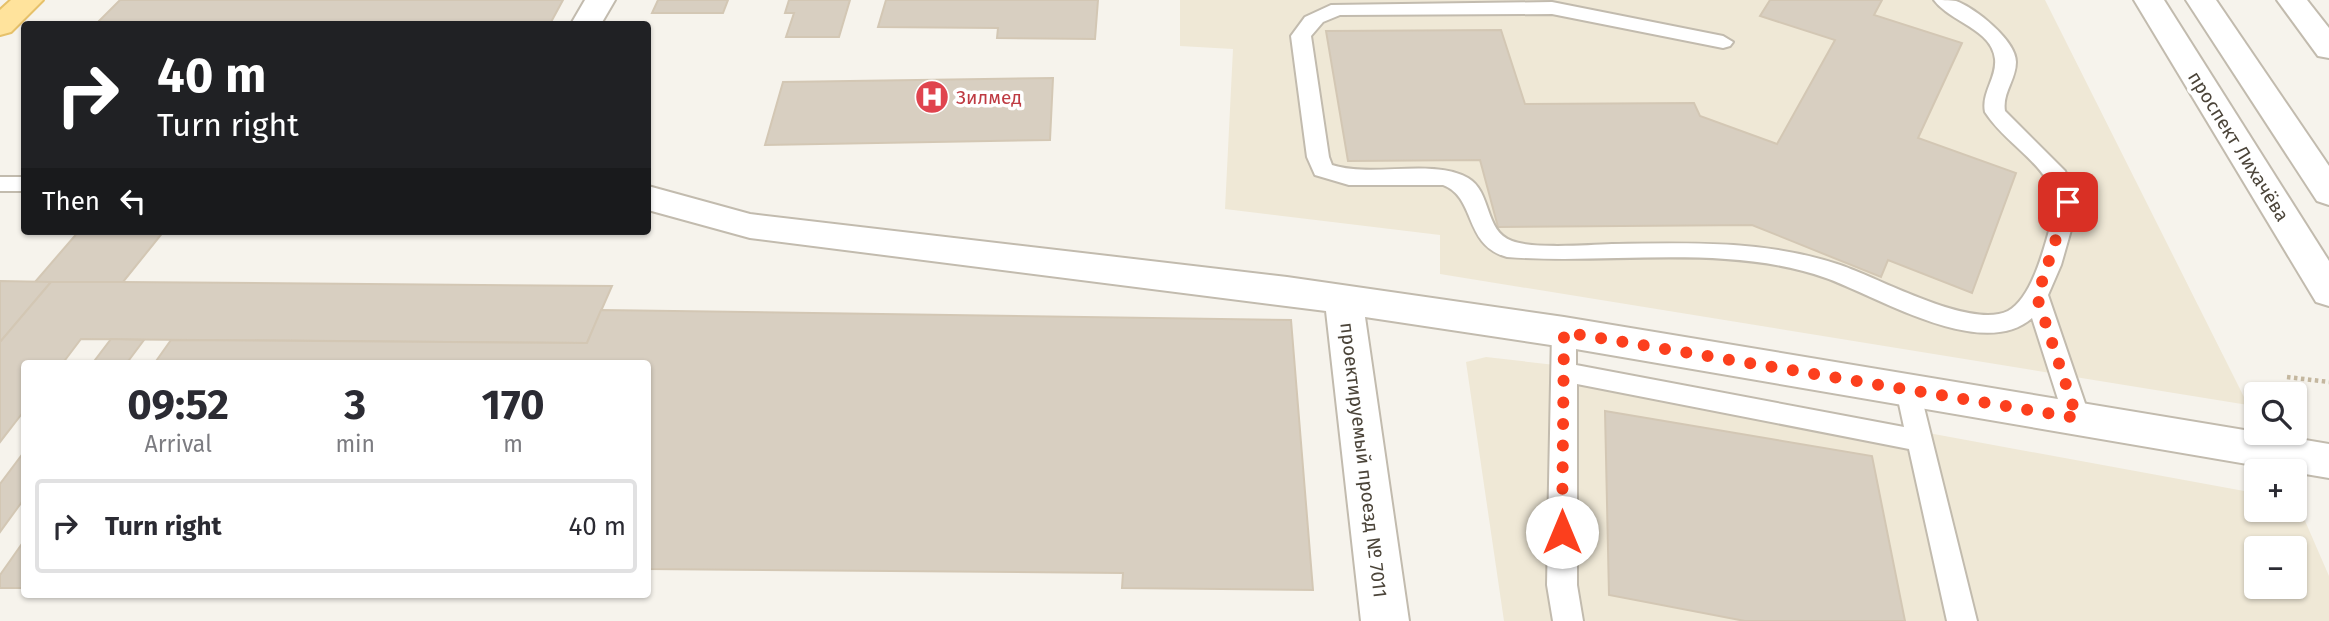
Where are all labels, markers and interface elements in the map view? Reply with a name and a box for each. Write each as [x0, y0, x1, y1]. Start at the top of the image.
text: 40 m [157, 46, 266, 105]
icon: right [42, 49, 133, 140]
street label: проспект Лихачёва [2183, 67, 2294, 226]
hospital icon: Зилмед [913, 78, 951, 116]
place label: Зилмед [956, 86, 1022, 109]
text: Turn right [157, 106, 299, 144]
pin [2038, 172, 2098, 232]
icon: left [114, 182, 152, 220]
icon: arrive [2049, 183, 2087, 221]
text: Then [42, 186, 100, 217]
street label: проектируемый проезд № 7011 [1335, 321, 1392, 599]
text: 09:52 [127, 380, 229, 430]
text: 3 [344, 380, 366, 430]
text: 170 [481, 380, 545, 430]
map controls [2244, 382, 2307, 599]
button: search [2244, 382, 2307, 445]
text: Arrival [145, 430, 212, 458]
text: min [335, 430, 375, 458]
text: m [503, 430, 523, 458]
button: + [2244, 459, 2307, 522]
position arrow [1525, 495, 1599, 569]
icon: right [46, 507, 84, 545]
text: Turn right [105, 511, 222, 542]
text: 40 m [568, 511, 626, 542]
button: − [2244, 536, 2307, 599]

